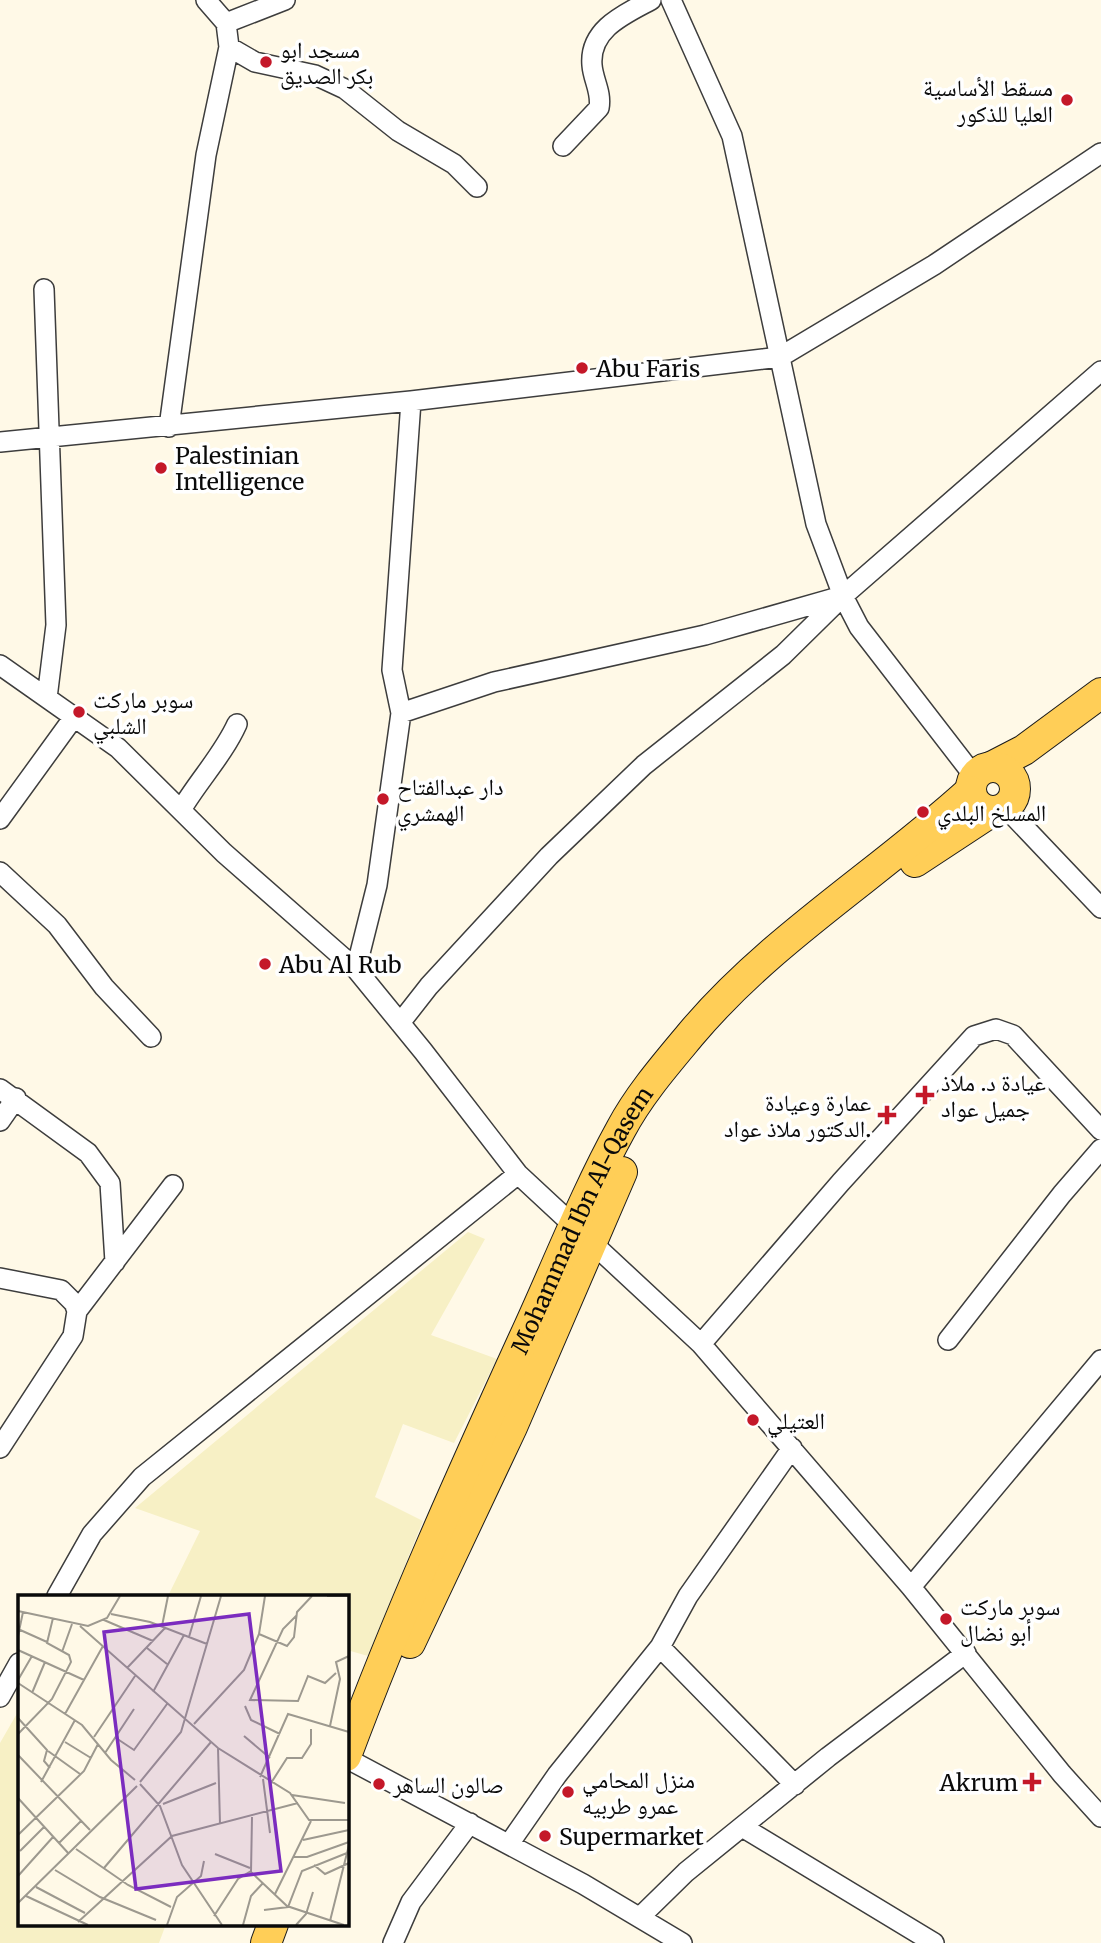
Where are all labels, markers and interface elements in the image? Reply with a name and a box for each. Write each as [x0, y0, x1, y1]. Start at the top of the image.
place label: مسجد ابو بكر الصديق [280, 35, 373, 90]
marker: مسجد ابو بكر الصديق [258, 54, 274, 70]
place label: مسقط الأساسية العليا للذكور [923, 73, 1053, 128]
marker: مسقط الأساسية العليا للذكور [1059, 92, 1075, 108]
place label: Abu Faris [595, 354, 700, 383]
marker: Abu Faris [574, 360, 590, 376]
place label: Palestinian Intelligence [175, 441, 304, 496]
marker: Palestinian Intelligence [153, 460, 169, 476]
place label: سوبر ماركت الشلبي [93, 685, 194, 744]
marker: سوبر ماركت الشلبي [71, 704, 87, 720]
place label: دار عبدالفتاح الهمشري [397, 772, 504, 831]
marker: دار عبدالفتاح الهمشري [375, 791, 391, 807]
place label: المسلخ البلدي [937, 798, 1046, 831]
marker: المسلخ البلدي [915, 804, 931, 820]
place label: Abu Al Rub [278, 950, 401, 979]
marker: Abu Al Rub [257, 956, 273, 972]
place label: عيادة د. ملاذ جميل عواد [941, 1068, 1046, 1123]
street label: Mohammad Ibn Al-Qasem [504, 1080, 659, 1358]
marker: عيادة د. ملاذ جميل عواد [915, 1085, 935, 1105]
place label: عمارة وعيادة الدكتور ملاذ عواد. [724, 1088, 871, 1143]
marker: عمارة وعيادة الدكتور ملاذ عواد. [877, 1105, 897, 1125]
place label: العتيلي [767, 1406, 825, 1439]
marker: العتيلي [745, 1412, 761, 1428]
place label: سوبر ماركت أبو نضال [960, 1592, 1061, 1647]
inset map [18, 1595, 348, 1926]
marker: سوبر ماركت أبو نضال [938, 1611, 954, 1627]
place label: منزل المحامي عمرو طربيه [582, 1765, 695, 1820]
place label: Akrum [938, 1768, 1018, 1797]
place label: صالون الساهر [392, 1770, 504, 1799]
marker: Akrum [1024, 1774, 1040, 1790]
marker: صالون الساهر [371, 1776, 387, 1792]
marker: منزل المحامي عمرو طربيه [560, 1784, 576, 1800]
place label: Supermarket [559, 1822, 704, 1851]
marker: Supermarket [537, 1828, 553, 1844]

